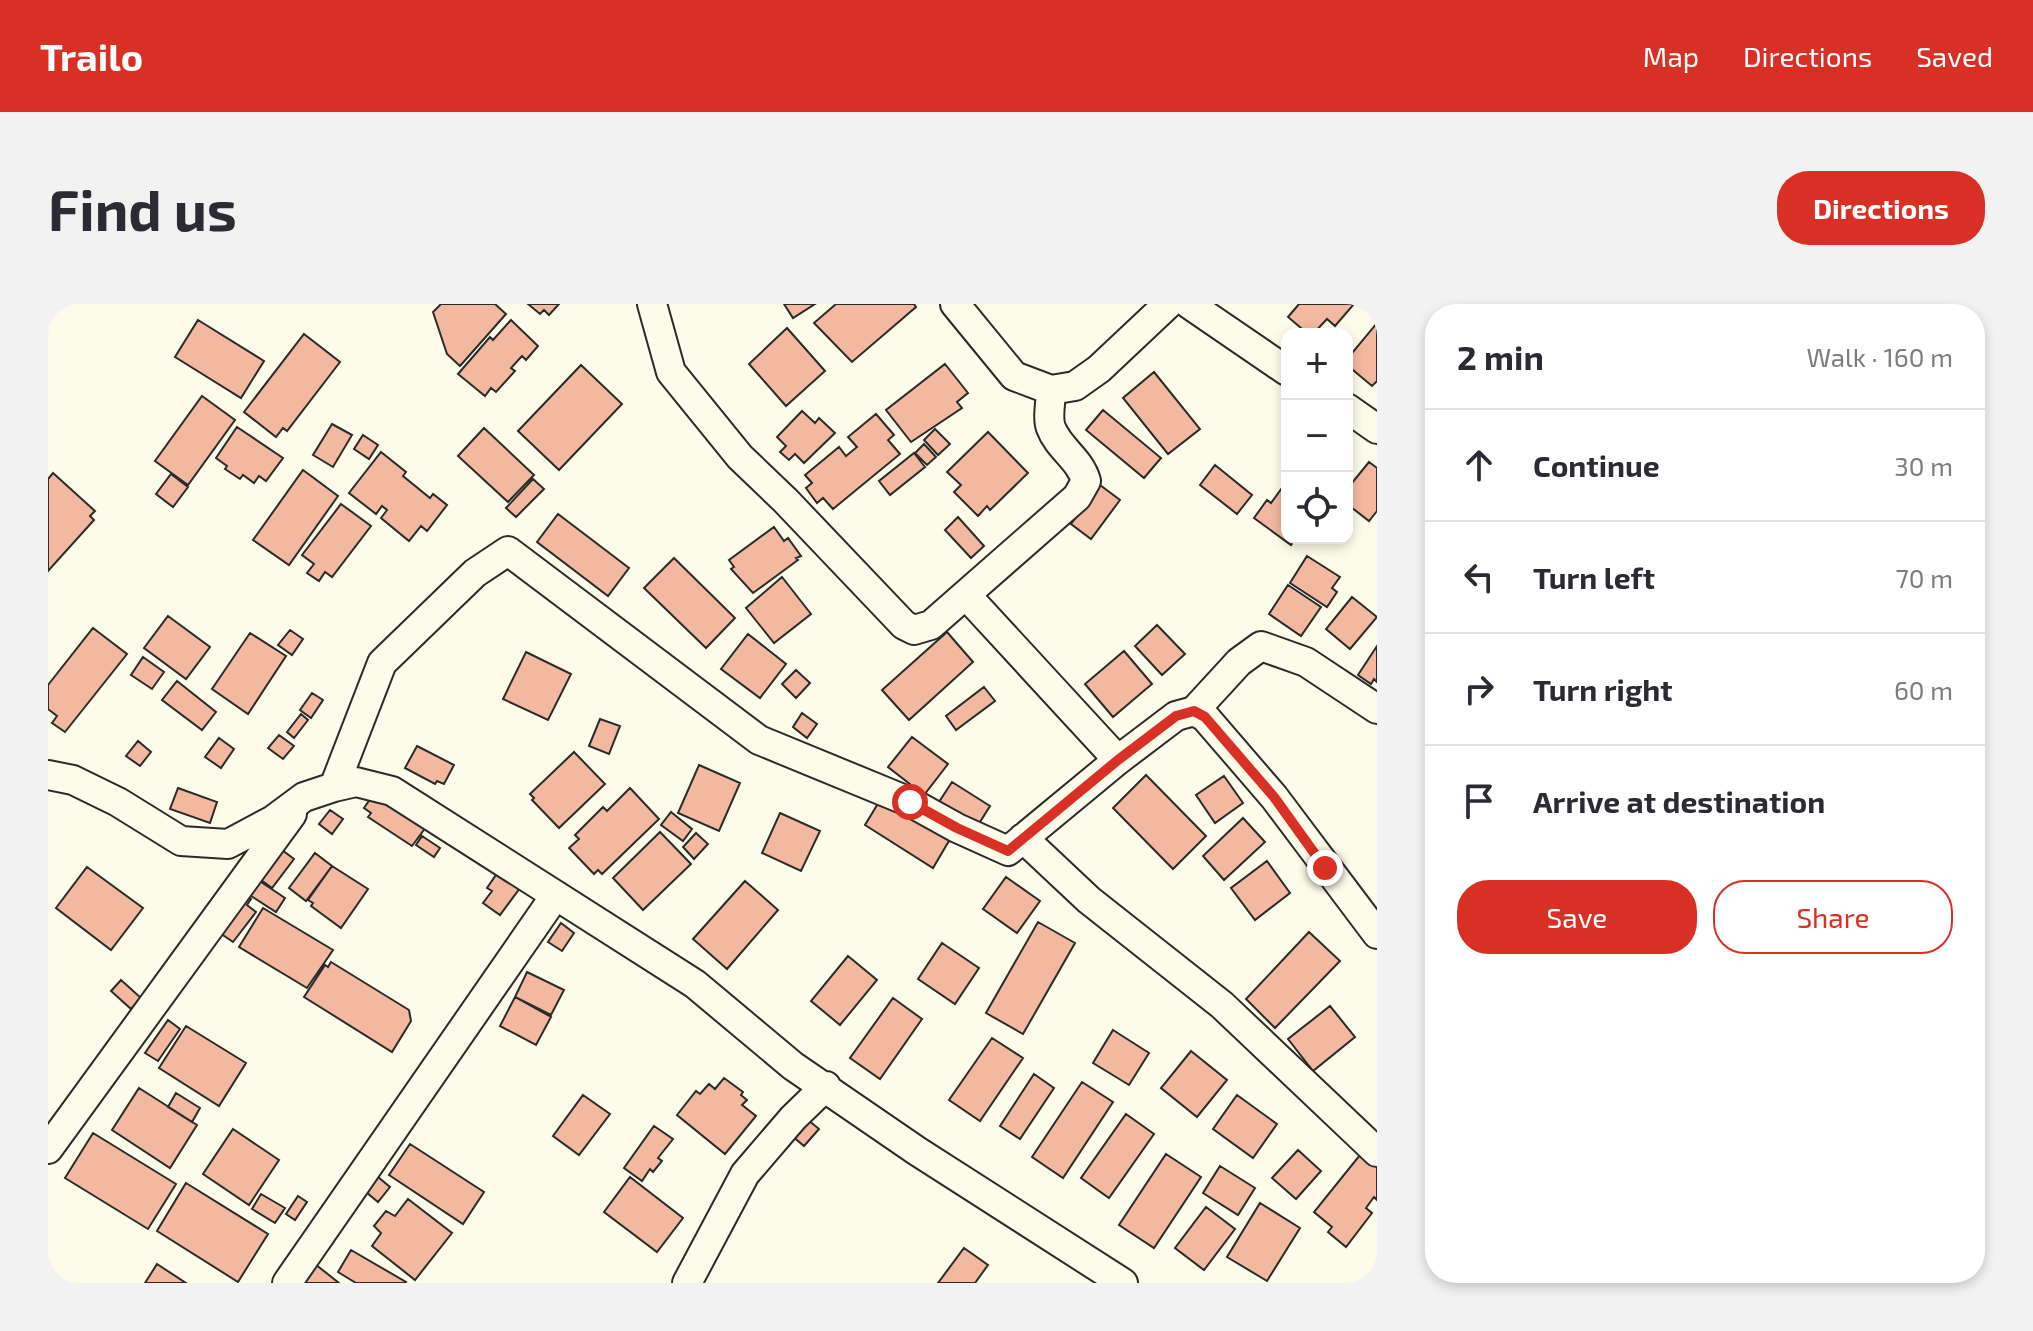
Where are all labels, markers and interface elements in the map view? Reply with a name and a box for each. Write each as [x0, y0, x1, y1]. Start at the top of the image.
text: Trailo [40, 33, 143, 79]
text: Map [1643, 39, 1699, 73]
text: Directions [1743, 39, 1872, 73]
text: Saved [1916, 39, 1993, 73]
button: Directions [1777, 171, 1985, 245]
text: Find us [48, 175, 237, 242]
map controls [1281, 328, 1353, 544]
button: + [1281, 328, 1353, 400]
text: 2 min [1457, 336, 1544, 377]
text: Walk · 160 m [1806, 341, 1953, 372]
button: − [1281, 400, 1353, 472]
icon: ahead [1457, 443, 1501, 487]
text: Continue [1533, 447, 1660, 483]
text: 30 m [1894, 450, 1953, 481]
button: locate [1281, 472, 1353, 544]
icon: left [1457, 555, 1501, 599]
text: Turn left [1533, 559, 1655, 595]
text: 70 m [1895, 562, 1953, 593]
icon: right [1457, 667, 1501, 711]
text: Turn right [1533, 671, 1673, 707]
text: 60 m [1894, 674, 1953, 705]
icon: arrive [1457, 779, 1501, 823]
text: Arrive at destination [1533, 783, 1825, 819]
route start [892, 784, 928, 820]
route end [1307, 850, 1343, 886]
button: Save [1457, 880, 1697, 954]
button: Share [1713, 880, 1953, 954]

